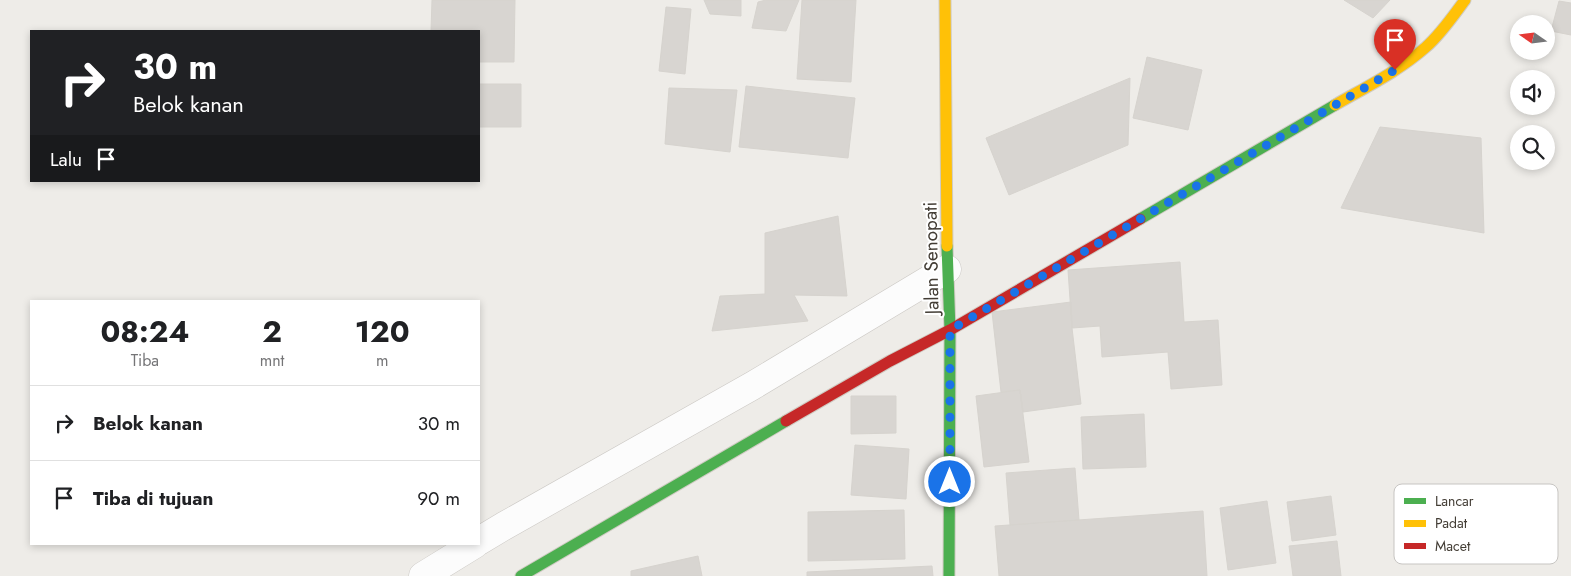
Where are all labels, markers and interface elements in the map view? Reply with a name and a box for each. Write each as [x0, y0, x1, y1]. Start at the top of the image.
north arrow [1510, 15, 1555, 60]
map controls [1510, 15, 1555, 170]
pin [1374, 19, 1416, 70]
icon: arrive [1381, 26, 1409, 54]
text: 30 m [133, 42, 217, 92]
icon: right [50, 50, 115, 115]
button: sound [1510, 70, 1555, 115]
text: Belok kanan [133, 88, 244, 120]
button: search [1510, 125, 1555, 170]
icon: arrive [92, 145, 120, 173]
text: Lalu [50, 146, 82, 173]
street label: Jalan Senopati [917, 201, 946, 318]
text: 08:24 [100, 310, 189, 353]
text: 2 [262, 310, 282, 353]
text: 120 [355, 310, 410, 353]
text: Tiba [131, 349, 159, 372]
text: mnt [260, 349, 284, 372]
text: m [376, 349, 388, 372]
icon: right [50, 409, 78, 437]
text: Belok kanan [93, 410, 203, 437]
text: 30 m [418, 410, 460, 437]
position arrow [923, 455, 975, 507]
icon: arrive [50, 484, 78, 512]
legend [1394, 484, 1558, 564]
text: Tiba di tujuan [93, 485, 213, 512]
text: 90 m [417, 485, 460, 512]
text: Lancar [1435, 491, 1474, 511]
text: Padat [1435, 513, 1468, 533]
text: Macet [1435, 536, 1471, 556]

